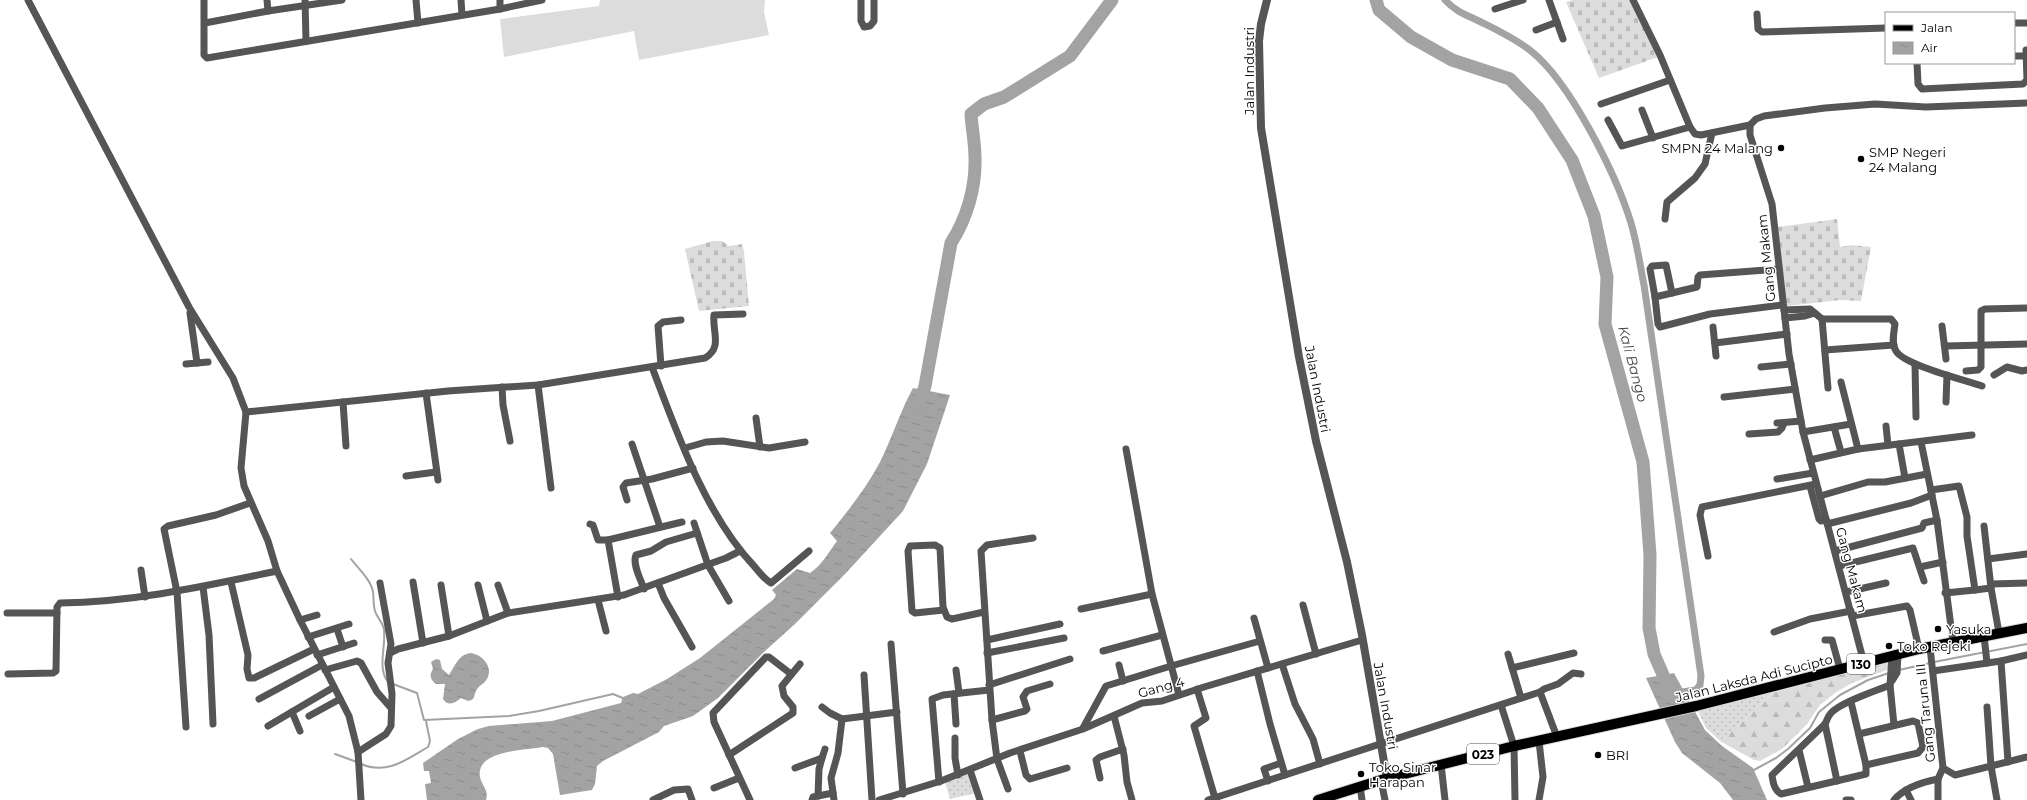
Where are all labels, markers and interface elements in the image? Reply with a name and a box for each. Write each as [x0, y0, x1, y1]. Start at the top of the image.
legend [1885, 12, 2015, 64]
text: Jalan [1920, 20, 1953, 35]
street label: Jalan Industri [1241, 27, 1257, 116]
text: Air [1921, 40, 1938, 55]
place label: SMPN 24 Malang [1661, 140, 1773, 156]
marker: SMPN 24 Malang [1776, 143, 1786, 153]
place label: SMP Negeri 24 Malang [1869, 144, 1946, 175]
marker: SMP Negeri 24 Malang [1856, 154, 1866, 164]
street label: Gang Makam [1753, 213, 1779, 303]
water label: Kali Bango [1614, 324, 1652, 404]
street label: Jalan Industri [1302, 343, 1334, 434]
street label: Gang Makam [1833, 525, 1871, 615]
place label: Yasuka [1946, 621, 1991, 637]
marker: Yasuka [1933, 624, 1943, 634]
place label: Toko Rejeki [1897, 638, 1971, 654]
marker: Toko Rejeki [1884, 641, 1894, 651]
street label: Jalan Laksda Adi Sucipto [1673, 651, 1834, 705]
road number: 130 [1847, 654, 1875, 674]
street label: Jalan Industri [1370, 660, 1402, 751]
street label: Gang Taruna III [1912, 663, 1938, 763]
street label: Gang 4 [1136, 673, 1186, 701]
road number: 023 [1467, 744, 1499, 764]
place label: BRI [1606, 747, 1629, 763]
marker: BRI [1593, 750, 1603, 760]
place label: Toko Sinar Harapan [1369, 759, 1436, 790]
marker: Toko Sinar Harapan [1356, 769, 1366, 779]

